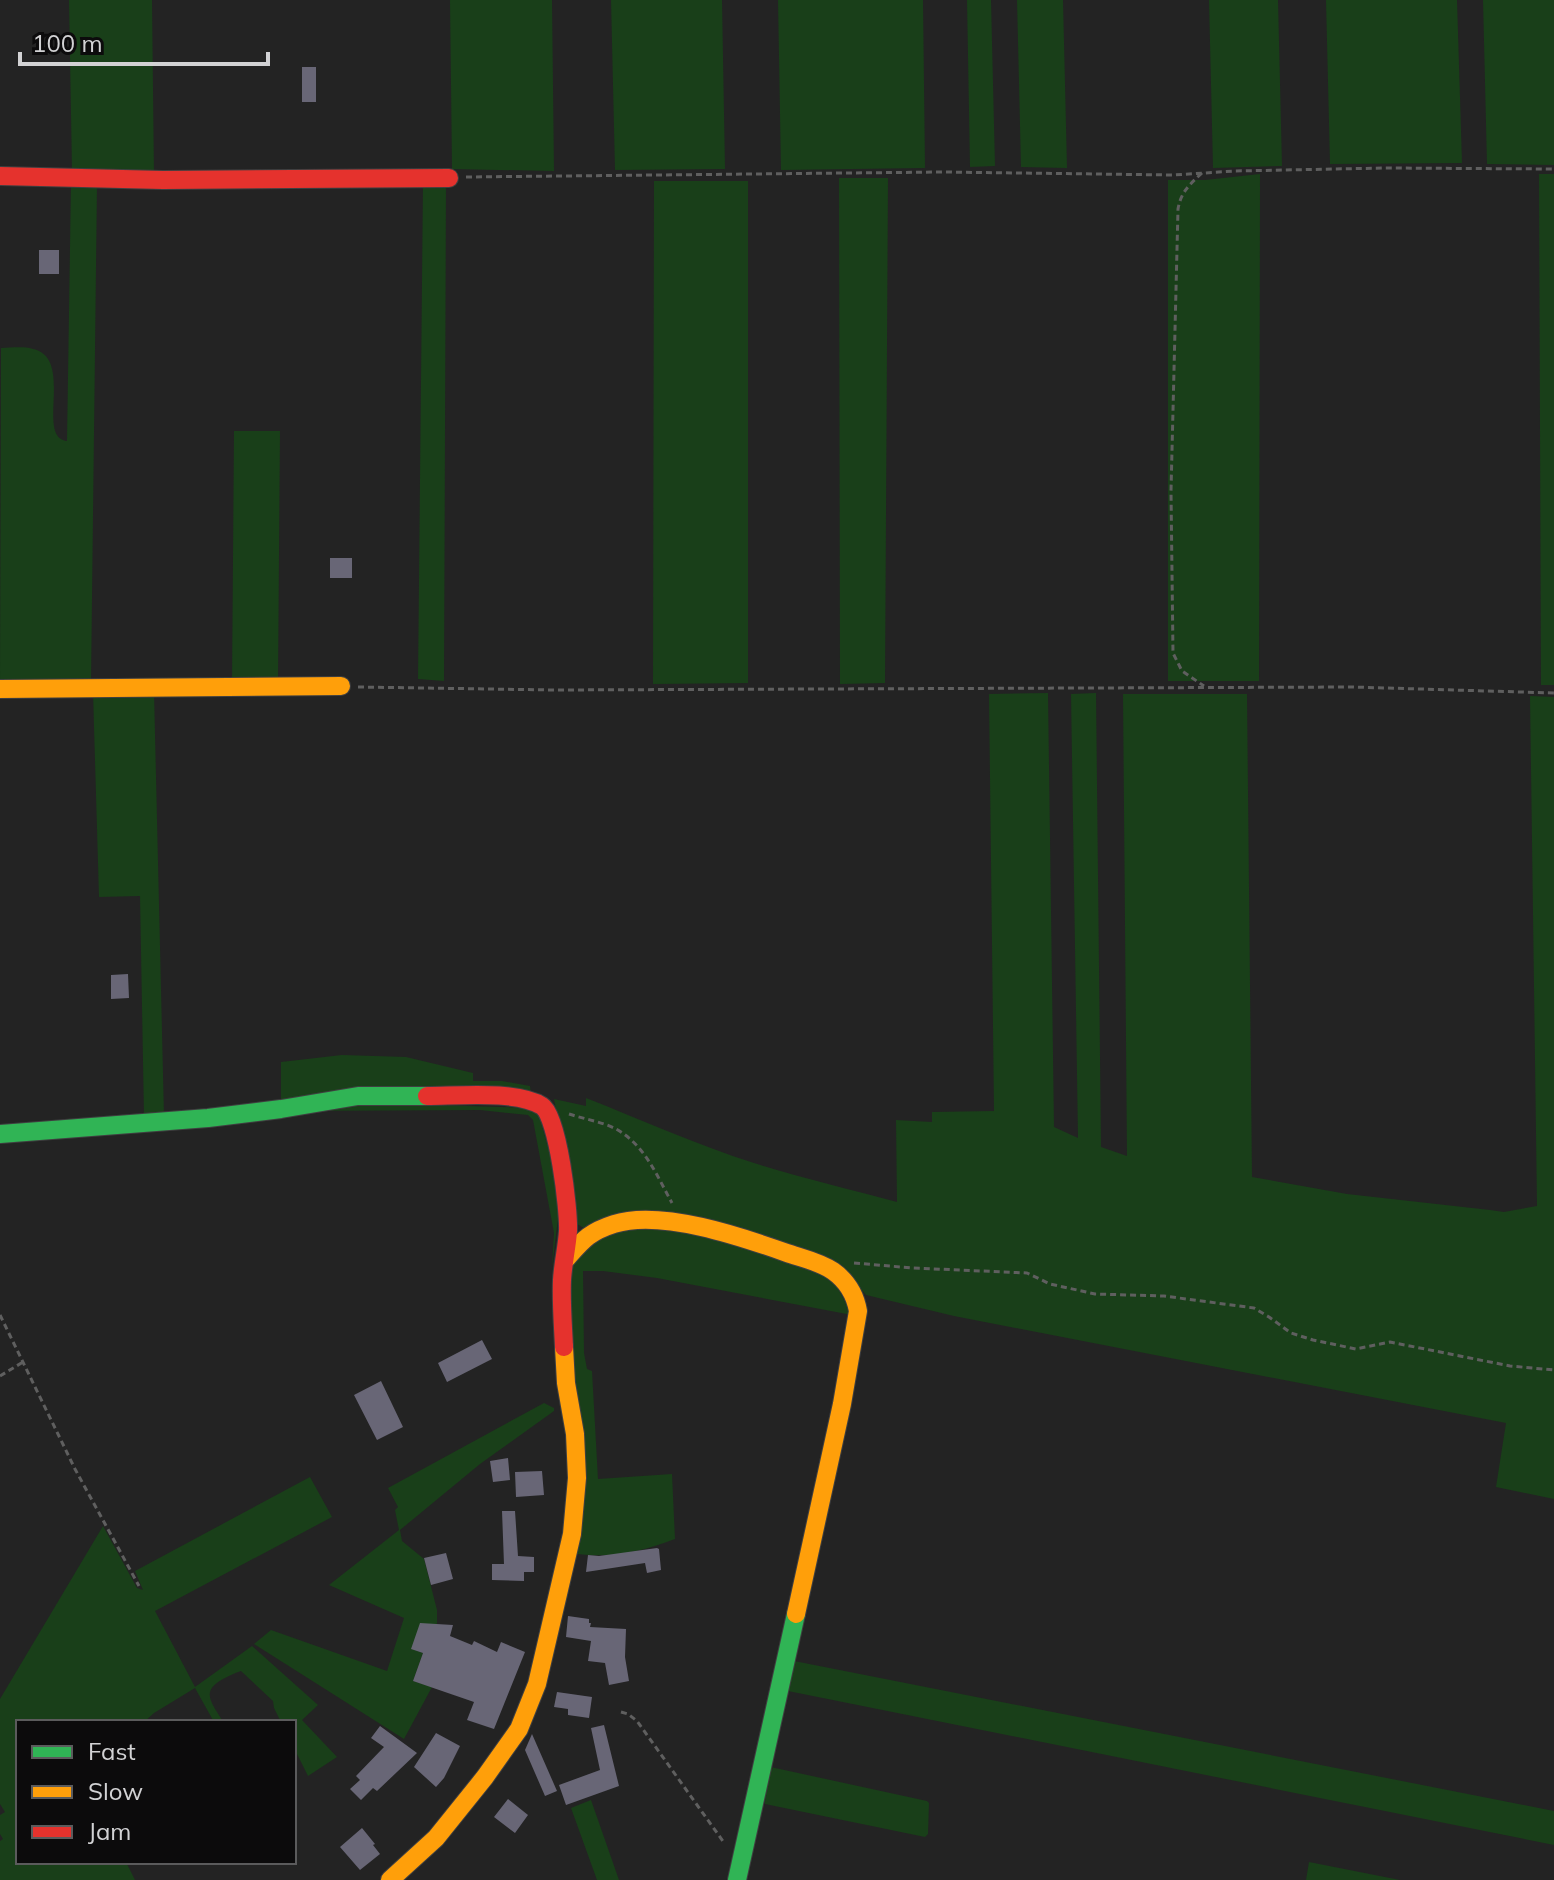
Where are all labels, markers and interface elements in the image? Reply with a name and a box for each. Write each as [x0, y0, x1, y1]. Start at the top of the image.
scale bar [20, 16, 268, 66]
text: 100 m [32, 28, 103, 58]
legend [16, 1720, 296, 1864]
text: Fast [88, 1736, 136, 1766]
text: Slow [88, 1776, 143, 1806]
text: Jam [88, 1816, 131, 1846]

